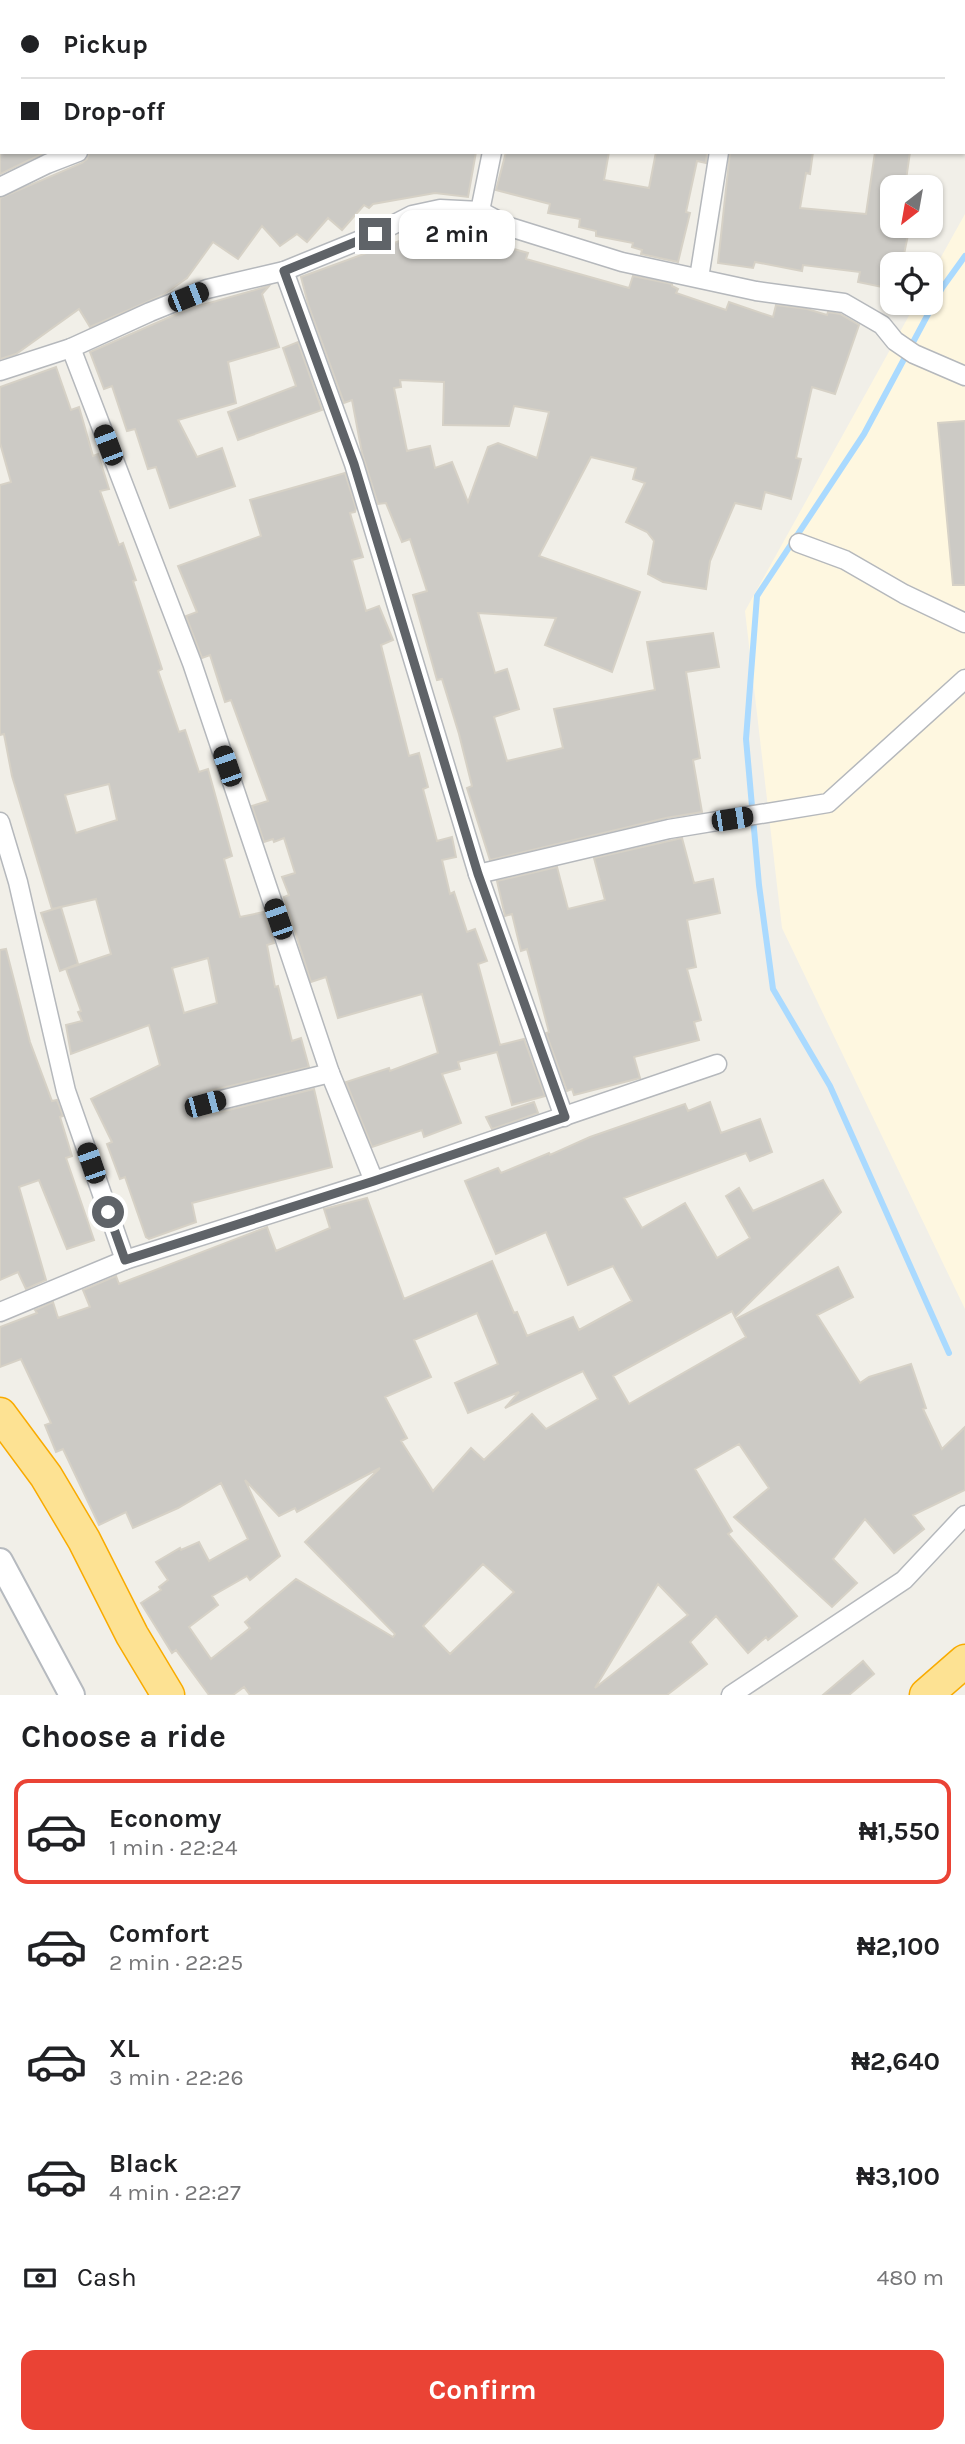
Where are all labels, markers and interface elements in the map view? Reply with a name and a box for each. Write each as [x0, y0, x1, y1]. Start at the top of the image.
text: Pickup [63, 29, 148, 60]
text: Drop-off [63, 96, 165, 127]
north arrow [880, 175, 943, 238]
map controls [880, 175, 943, 315]
callout: 2 min [400, 210, 515, 258]
route end [359, 218, 391, 250]
text: 2 min [425, 221, 489, 248]
button: locate [880, 252, 943, 315]
car [165, 279, 212, 315]
car [91, 422, 126, 468]
car [211, 743, 244, 789]
car [710, 805, 755, 833]
car [262, 896, 295, 942]
car [182, 1088, 229, 1120]
car [75, 1140, 108, 1186]
route start [92, 1196, 124, 1228]
text: Choose a ride [21, 1718, 226, 1755]
icon: car [25, 1800, 88, 1863]
text: Economy [109, 1803, 221, 1834]
text: ₦1,550 [859, 1816, 940, 1847]
text: 1 min · 22:24 [109, 1834, 237, 1861]
icon: car [25, 1915, 88, 1978]
text: Comfort [109, 1918, 210, 1949]
text: ₦2,100 [857, 1931, 940, 1962]
text: 2 min · 22:25 [109, 1949, 243, 1976]
icon: car [25, 2030, 88, 2093]
text: XL [109, 2033, 140, 2064]
text: ₦2,640 [851, 2046, 940, 2077]
text: 3 min · 22:26 [109, 2064, 244, 2091]
icon: car [25, 2145, 88, 2208]
text: Black [109, 2148, 178, 2179]
text: ₦3,100 [856, 2161, 940, 2192]
text: 4 min · 22:27 [109, 2179, 241, 2206]
icon: cash [21, 2259, 59, 2297]
text: Cash [77, 2262, 137, 2293]
text: 480 m [876, 2264, 944, 2291]
button: Confirm [21, 2350, 944, 2430]

